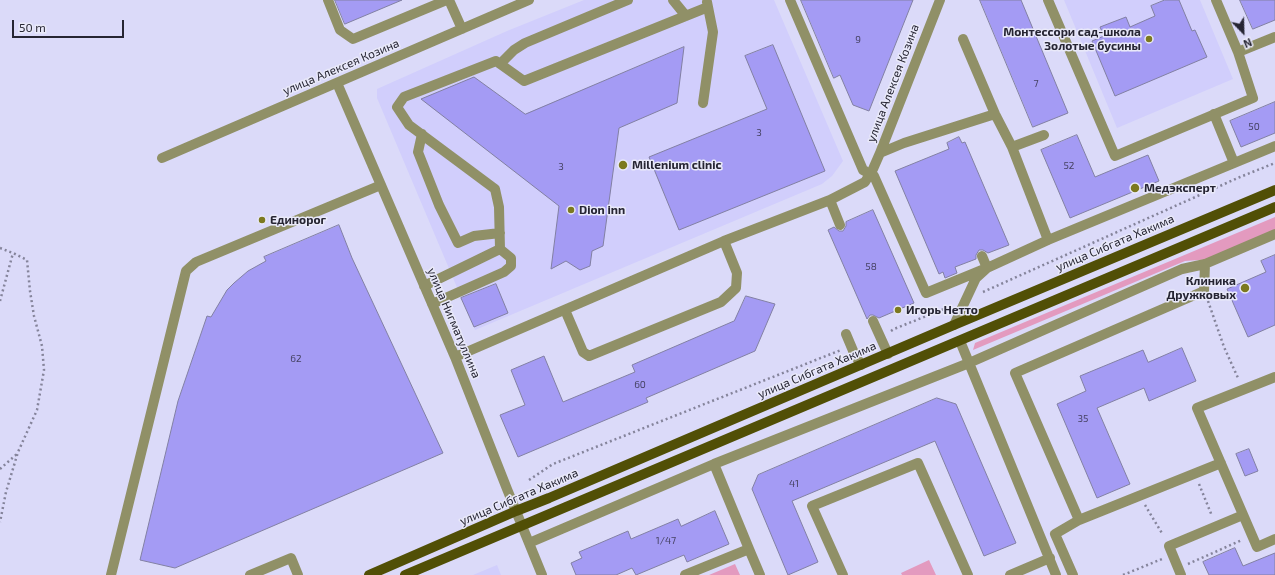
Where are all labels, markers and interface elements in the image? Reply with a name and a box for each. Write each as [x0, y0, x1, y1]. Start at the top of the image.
scale bar [14, 12, 126, 38]
north arrow [1223, 12, 1263, 52]
text: 50 m [19, 20, 46, 34]
street label: улица Алексея Козина [864, 22, 922, 144]
place label: Монтессори сад-школа Золотые бусины [1003, 25, 1141, 53]
house number: 9 [855, 34, 861, 46]
marker: Монтессори сад-школа Золотые бусины [1144, 34, 1154, 44]
street label: улица Алексея Козина [281, 36, 401, 98]
text: N [1242, 36, 1254, 51]
house number: 7 [1033, 78, 1039, 90]
house number: 50 [1248, 121, 1260, 133]
house number: 3 [756, 127, 762, 139]
place label: Millenium clinic [632, 158, 722, 172]
marker: Millenium clinic [617, 159, 629, 171]
house number: 52 [1064, 160, 1074, 172]
house number: 3 [558, 161, 564, 173]
place label: Медэксперт [1144, 181, 1216, 195]
marker: Медэксперт [1129, 182, 1141, 194]
place label: Dion inn [579, 203, 625, 217]
marker: Dion inn [566, 205, 576, 215]
street label: улица Сибгата Хакима [1054, 211, 1176, 275]
place label: Единорог [270, 213, 326, 227]
marker: Единорог [257, 215, 267, 225]
house number: 58 [865, 261, 877, 273]
street label: улица Нигматуллина [424, 266, 484, 380]
place label: Клиника Дружковых [1166, 274, 1236, 302]
marker: Клиника Дружковых [1239, 282, 1251, 294]
place label: Игорь Нетто [906, 303, 978, 317]
marker: Игорь Нетто [893, 305, 903, 315]
street label: улица Сибгата Хакима [756, 338, 878, 402]
house number: 62 [290, 353, 302, 365]
house number: 60 [634, 379, 646, 391]
house number: 35 [1078, 413, 1088, 425]
street label: улица Сибгата Хакима [458, 465, 580, 529]
house number: 41 [789, 478, 799, 490]
house number: 1/47 [656, 535, 676, 547]

